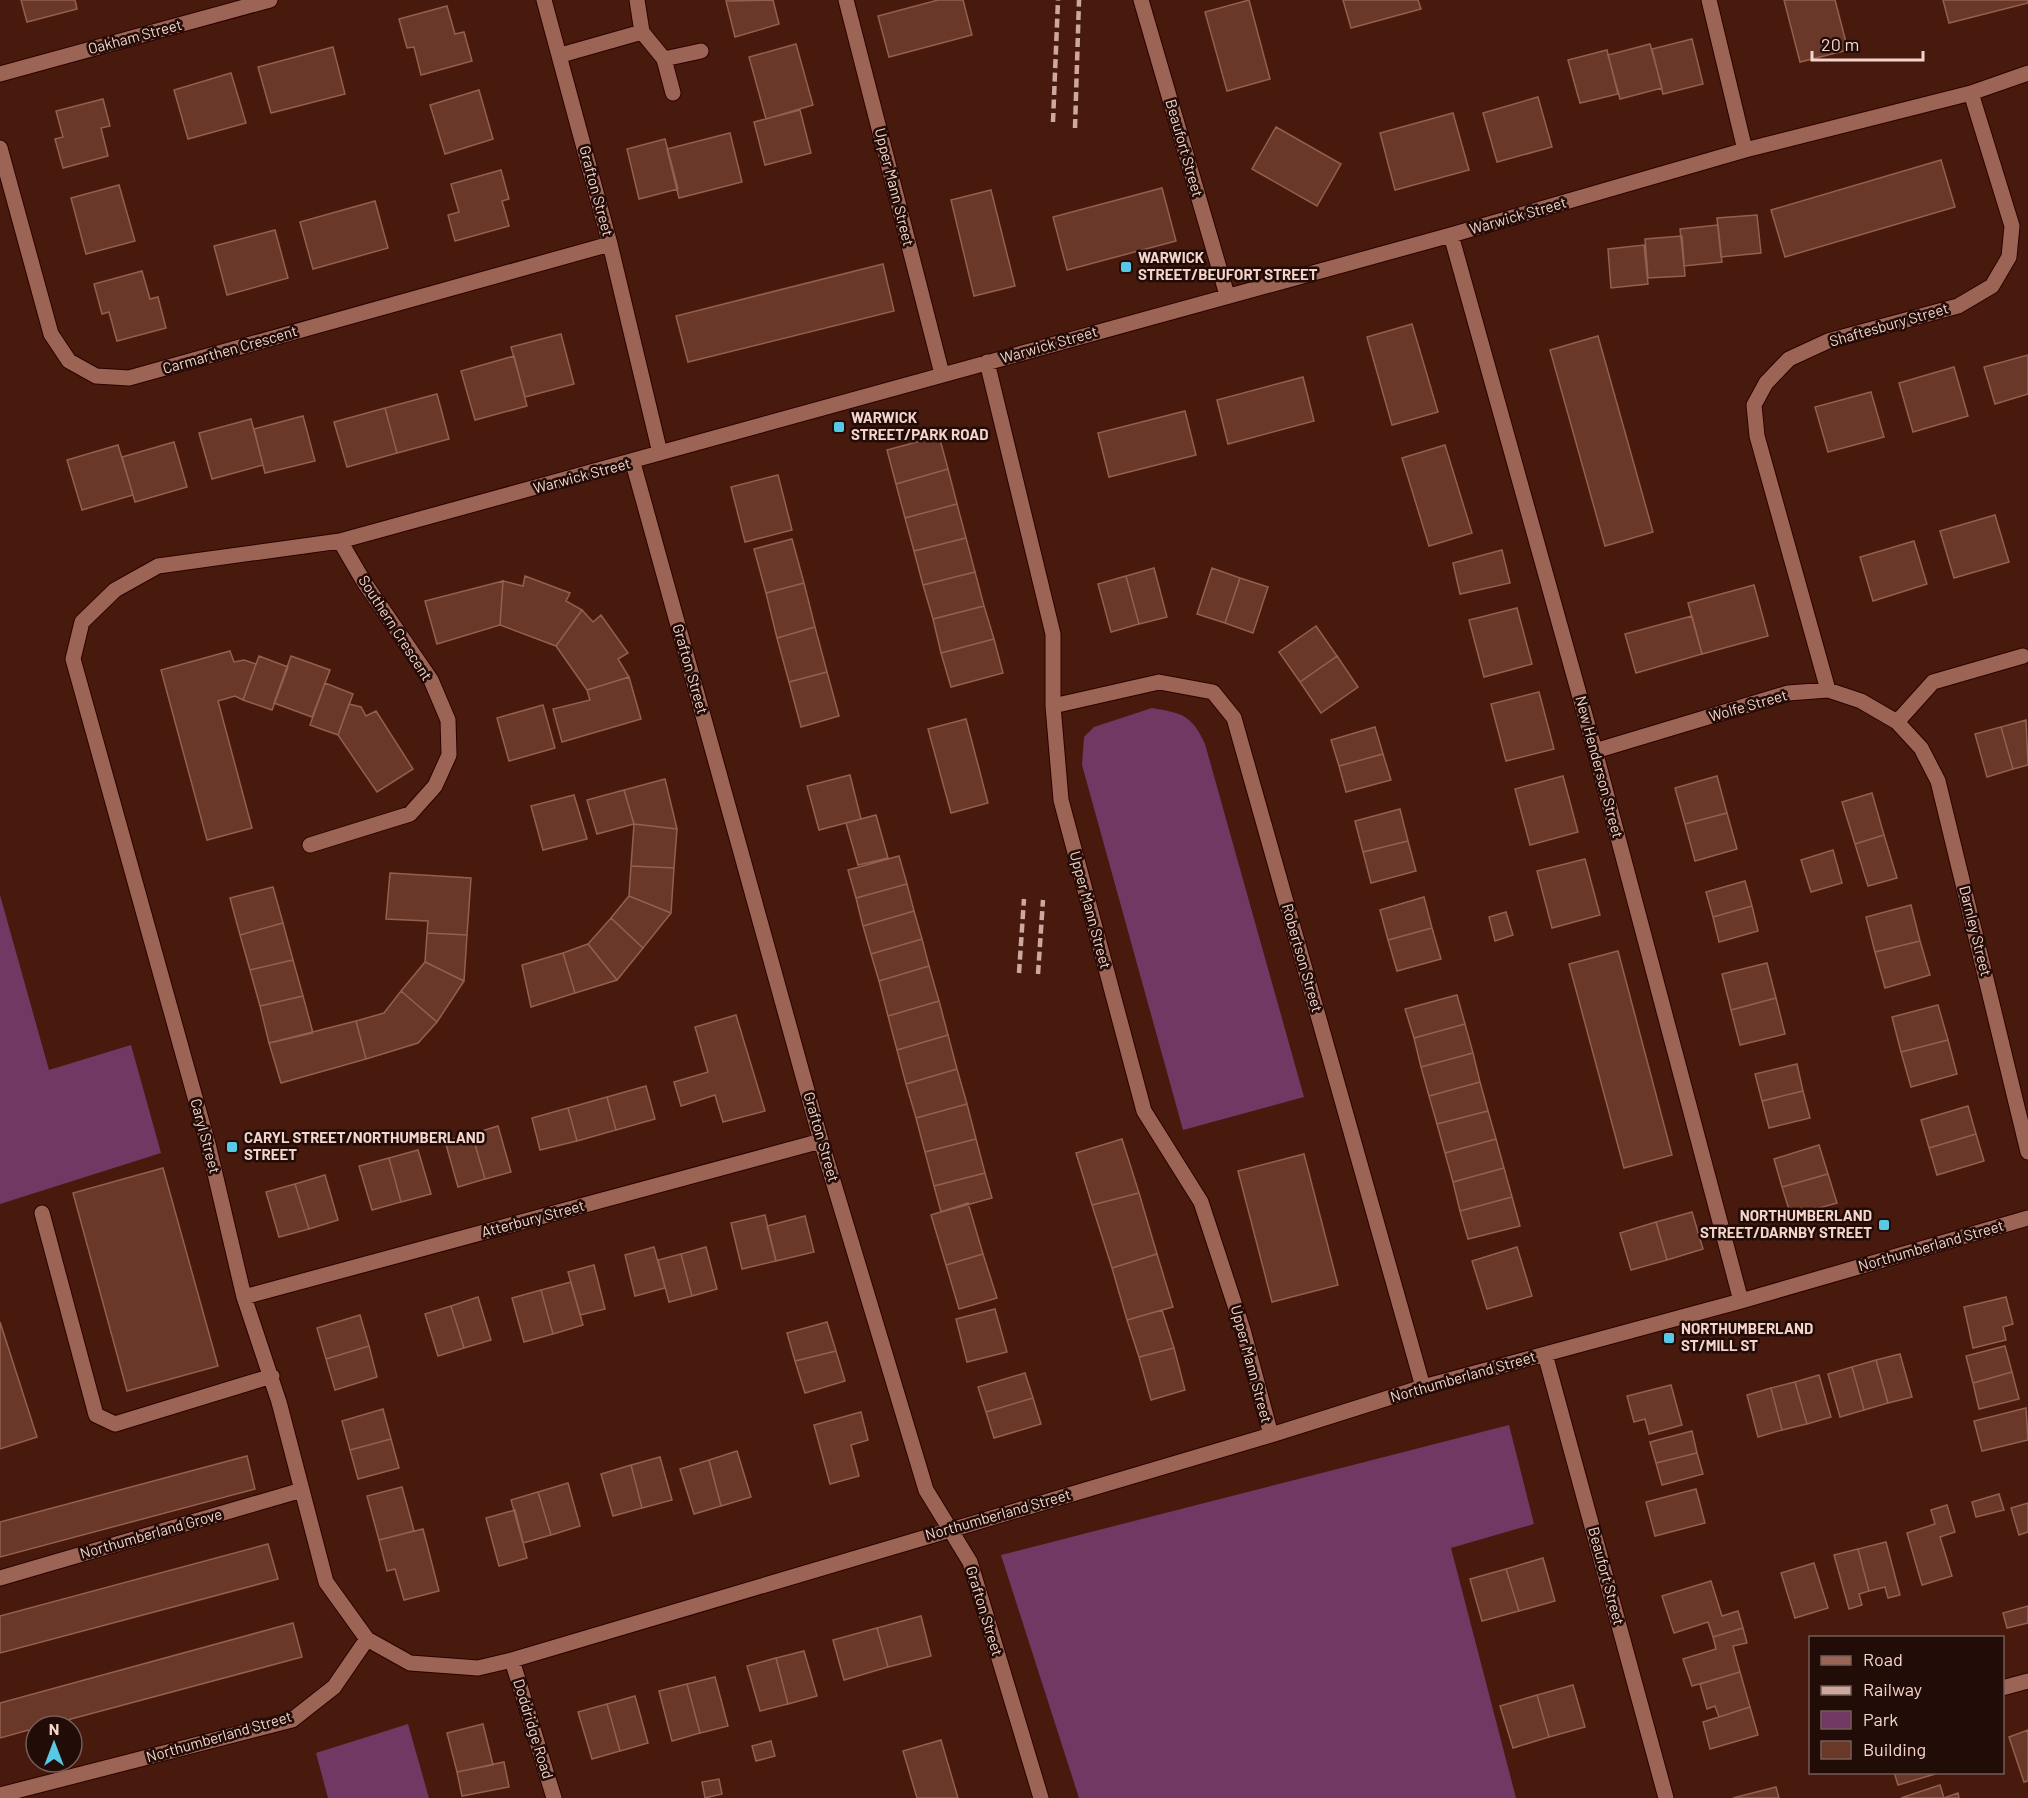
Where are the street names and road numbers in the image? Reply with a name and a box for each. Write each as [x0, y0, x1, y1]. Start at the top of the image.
street label: Oakham Street [86, 15, 184, 57]
street label: Beaufort Street [1162, 97, 1208, 199]
street label: Upper Mann Street [872, 126, 918, 248]
street label: Grafton Street [576, 143, 618, 238]
street label: Warwick Street [1467, 193, 1568, 237]
street label: Shaftesbury Street [1827, 298, 1950, 350]
street label: Carmarthen Crescent [160, 321, 299, 377]
street label: Warwick Street [998, 322, 1099, 366]
street label: Warwick Street [531, 453, 632, 497]
street label: Southern Crescent [355, 571, 437, 683]
street label: Grafton Street [669, 622, 712, 716]
street label: Wolfe Street [1706, 685, 1789, 725]
street label: New Henderson Street [1572, 694, 1628, 840]
street label: Upper Mann Street [1067, 849, 1115, 971]
street label: Darnley Street [1956, 884, 1996, 978]
street label: Robertson Street [1279, 901, 1327, 1014]
street label: Grafton Street [800, 1090, 843, 1184]
street label: Caryl Street [187, 1096, 225, 1175]
street label: Atterbury Street [479, 1196, 586, 1240]
street label: Northumberland Street [1856, 1216, 2006, 1274]
street label: Upper Mann Street [1228, 1303, 1276, 1425]
street label: Northumberland Street [1388, 1347, 1538, 1405]
street label: Northumberland Street [923, 1485, 1073, 1543]
street label: Northumberland Grove [78, 1504, 224, 1562]
street label: Beaufort Street [1585, 1525, 1629, 1627]
street label: Grafton Street [963, 1564, 1007, 1658]
street label: Doddridge Road [510, 1677, 558, 1781]
street label: Northumberland Street [144, 1707, 294, 1765]

